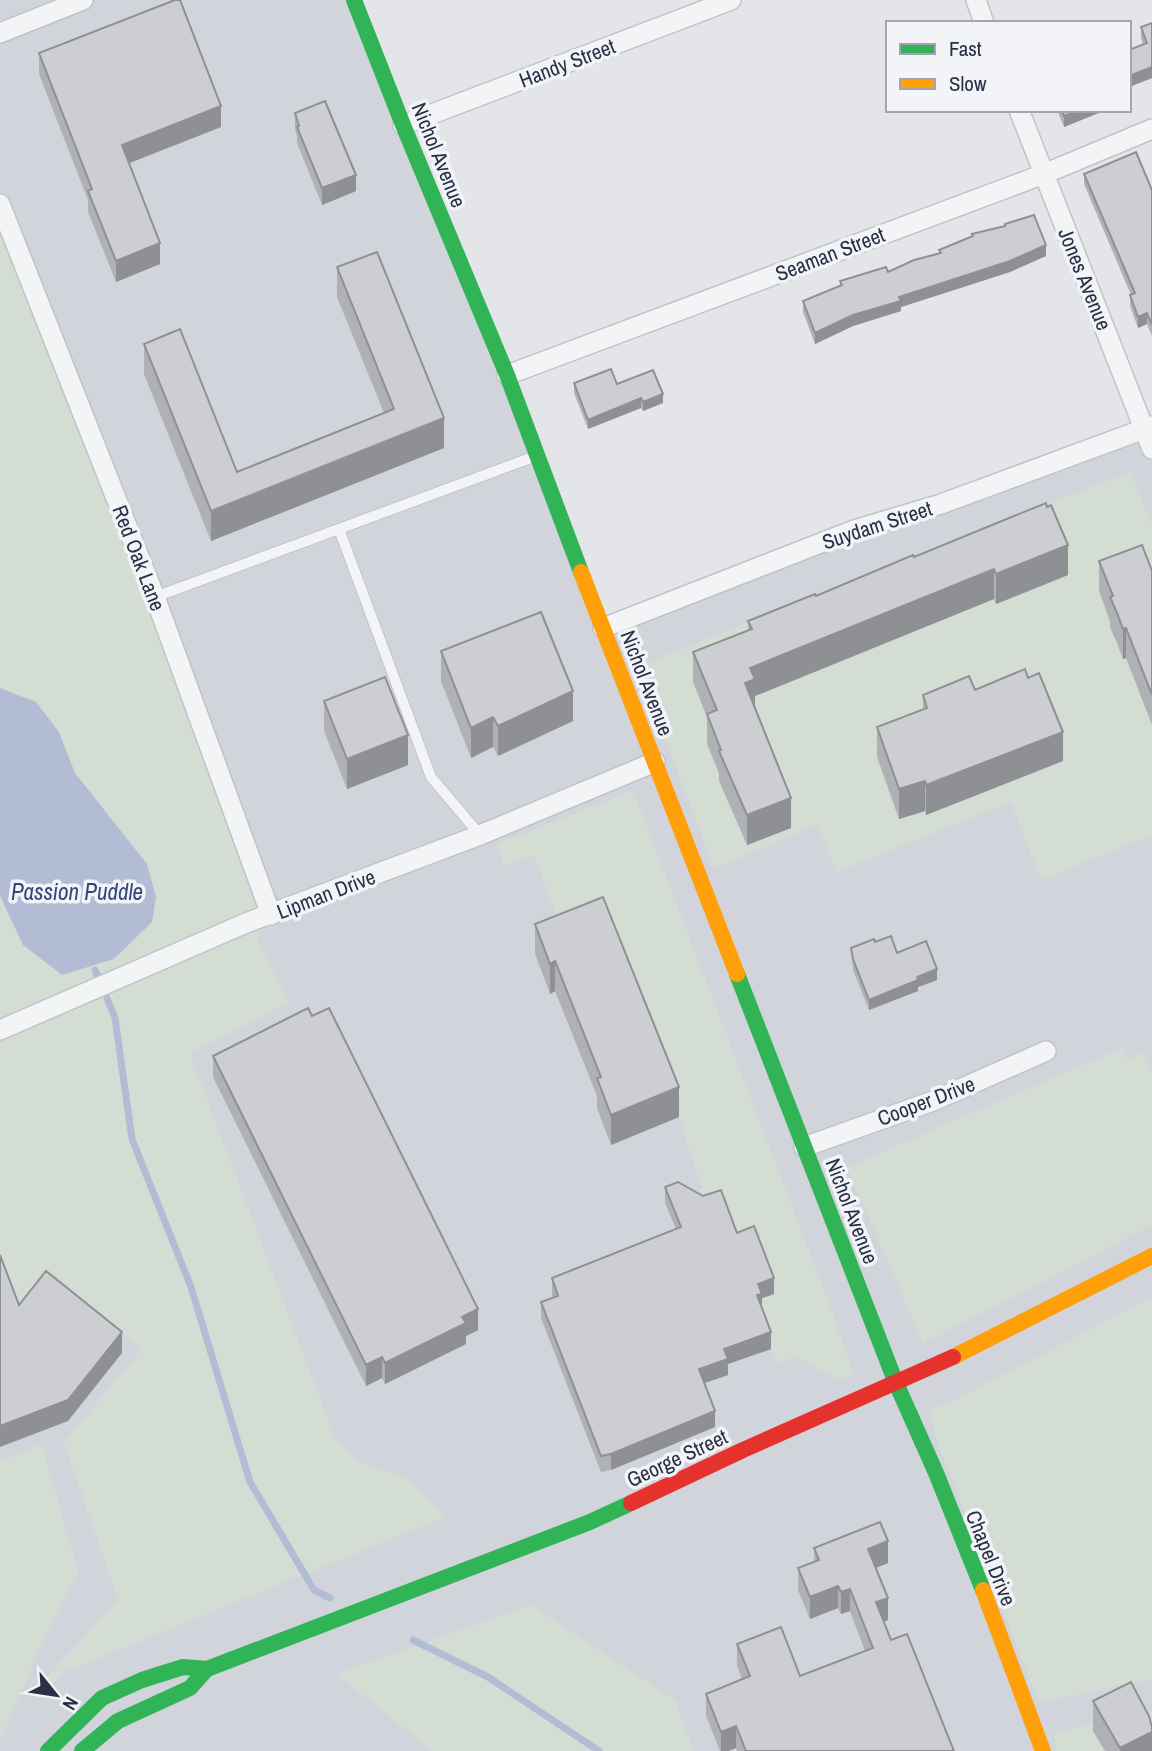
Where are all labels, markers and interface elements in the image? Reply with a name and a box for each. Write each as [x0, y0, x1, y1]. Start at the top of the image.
legend [886, 21, 1131, 112]
street label: Handy Street [515, 31, 619, 95]
text: Fast [949, 34, 982, 63]
text: Slow [949, 69, 987, 98]
street label: Nichol Avenue [405, 98, 473, 212]
street label: Seaman Street [771, 220, 889, 288]
street label: Jones Avenue [1051, 224, 1119, 334]
street label: Suydam Street [818, 494, 936, 556]
street label: Red Oak Lane [106, 501, 172, 615]
street label: Nichol Avenue [614, 626, 680, 740]
street label: Lipman Drive [273, 862, 379, 926]
water label: Passion Puddle [11, 876, 143, 907]
street label: Cooper Drive [873, 1069, 979, 1133]
street label: Nichol Avenue [819, 1154, 885, 1268]
street label: George Street [622, 1422, 732, 1494]
street label: Chapel Drive [959, 1506, 1023, 1610]
north arrow [21, 1660, 91, 1730]
text: N [57, 1692, 85, 1715]

